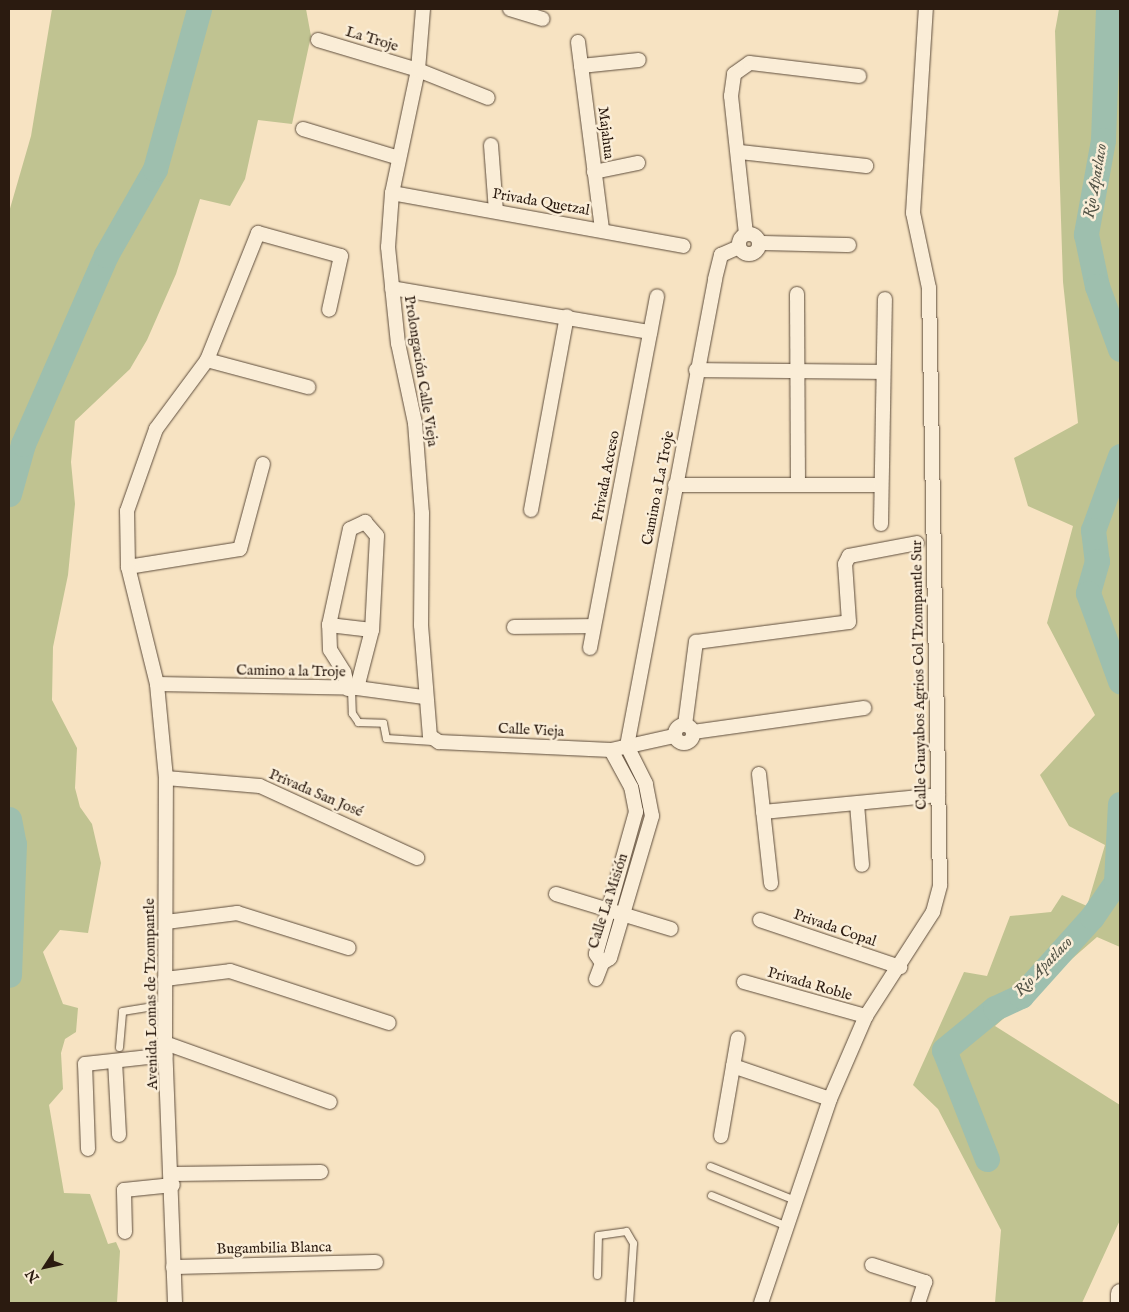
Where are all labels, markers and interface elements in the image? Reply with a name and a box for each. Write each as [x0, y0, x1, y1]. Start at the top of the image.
street label: La Troje [343, 22, 401, 56]
street label: Majahua [594, 106, 618, 160]
water label: Rio Apatlaco [1080, 142, 1112, 220]
street label: Privada Quetzal [491, 185, 591, 219]
street label: Prolongación Calle Vieja [400, 294, 442, 448]
street label: Privada Acceso [588, 429, 624, 523]
street label: Camino a La Troje [638, 429, 678, 547]
street label: Calle Guayabos Agrios Col Tzompantle Sur [908, 540, 930, 810]
street label: Camino a la Troje [236, 661, 346, 681]
street label: Calle Vieja [497, 719, 565, 741]
street label: Privada San José [266, 765, 366, 821]
street label: Calle La Misión [584, 851, 632, 951]
street label: Avenida Lomas de Tzompantle [140, 898, 162, 1090]
street label: Privada Copal [791, 905, 879, 951]
water label: Rio Apatlaco [1011, 933, 1077, 1001]
street label: Privada Roble [766, 963, 854, 1005]
street label: Bugambilia Blanca [216, 1238, 332, 1258]
north arrow [20, 1242, 70, 1292]
text: N [22, 1265, 44, 1286]

